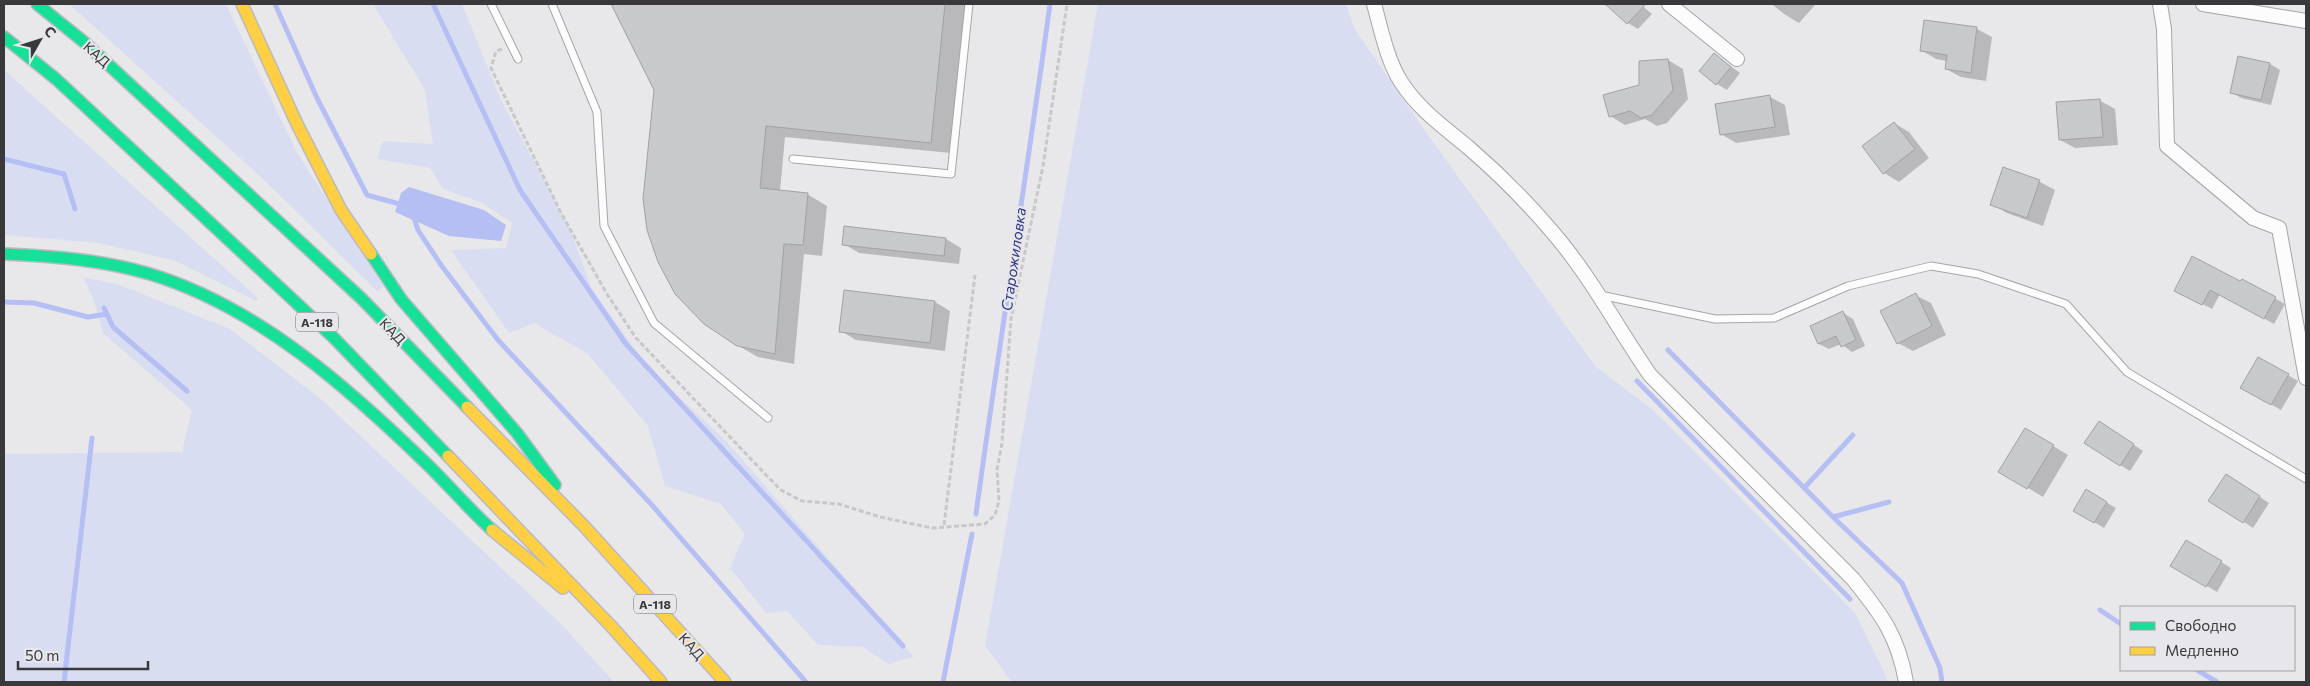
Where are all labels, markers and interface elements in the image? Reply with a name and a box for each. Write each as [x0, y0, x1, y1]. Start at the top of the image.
north arrow [15, 15, 65, 65]
text: С [41, 22, 60, 41]
street label: КАД [80, 38, 114, 70]
water label: Старожиловка [997, 206, 1029, 312]
road number: А-118 [296, 313, 338, 332]
street label: КАД [376, 314, 410, 348]
road number: А-118 [634, 594, 676, 614]
legend [2120, 606, 2295, 671]
text: Свободно [2165, 616, 2236, 634]
street label: КАД [676, 629, 708, 663]
scale bar [18, 638, 148, 670]
text: Медленно [2165, 641, 2239, 659]
text: 50 m [25, 646, 59, 664]

